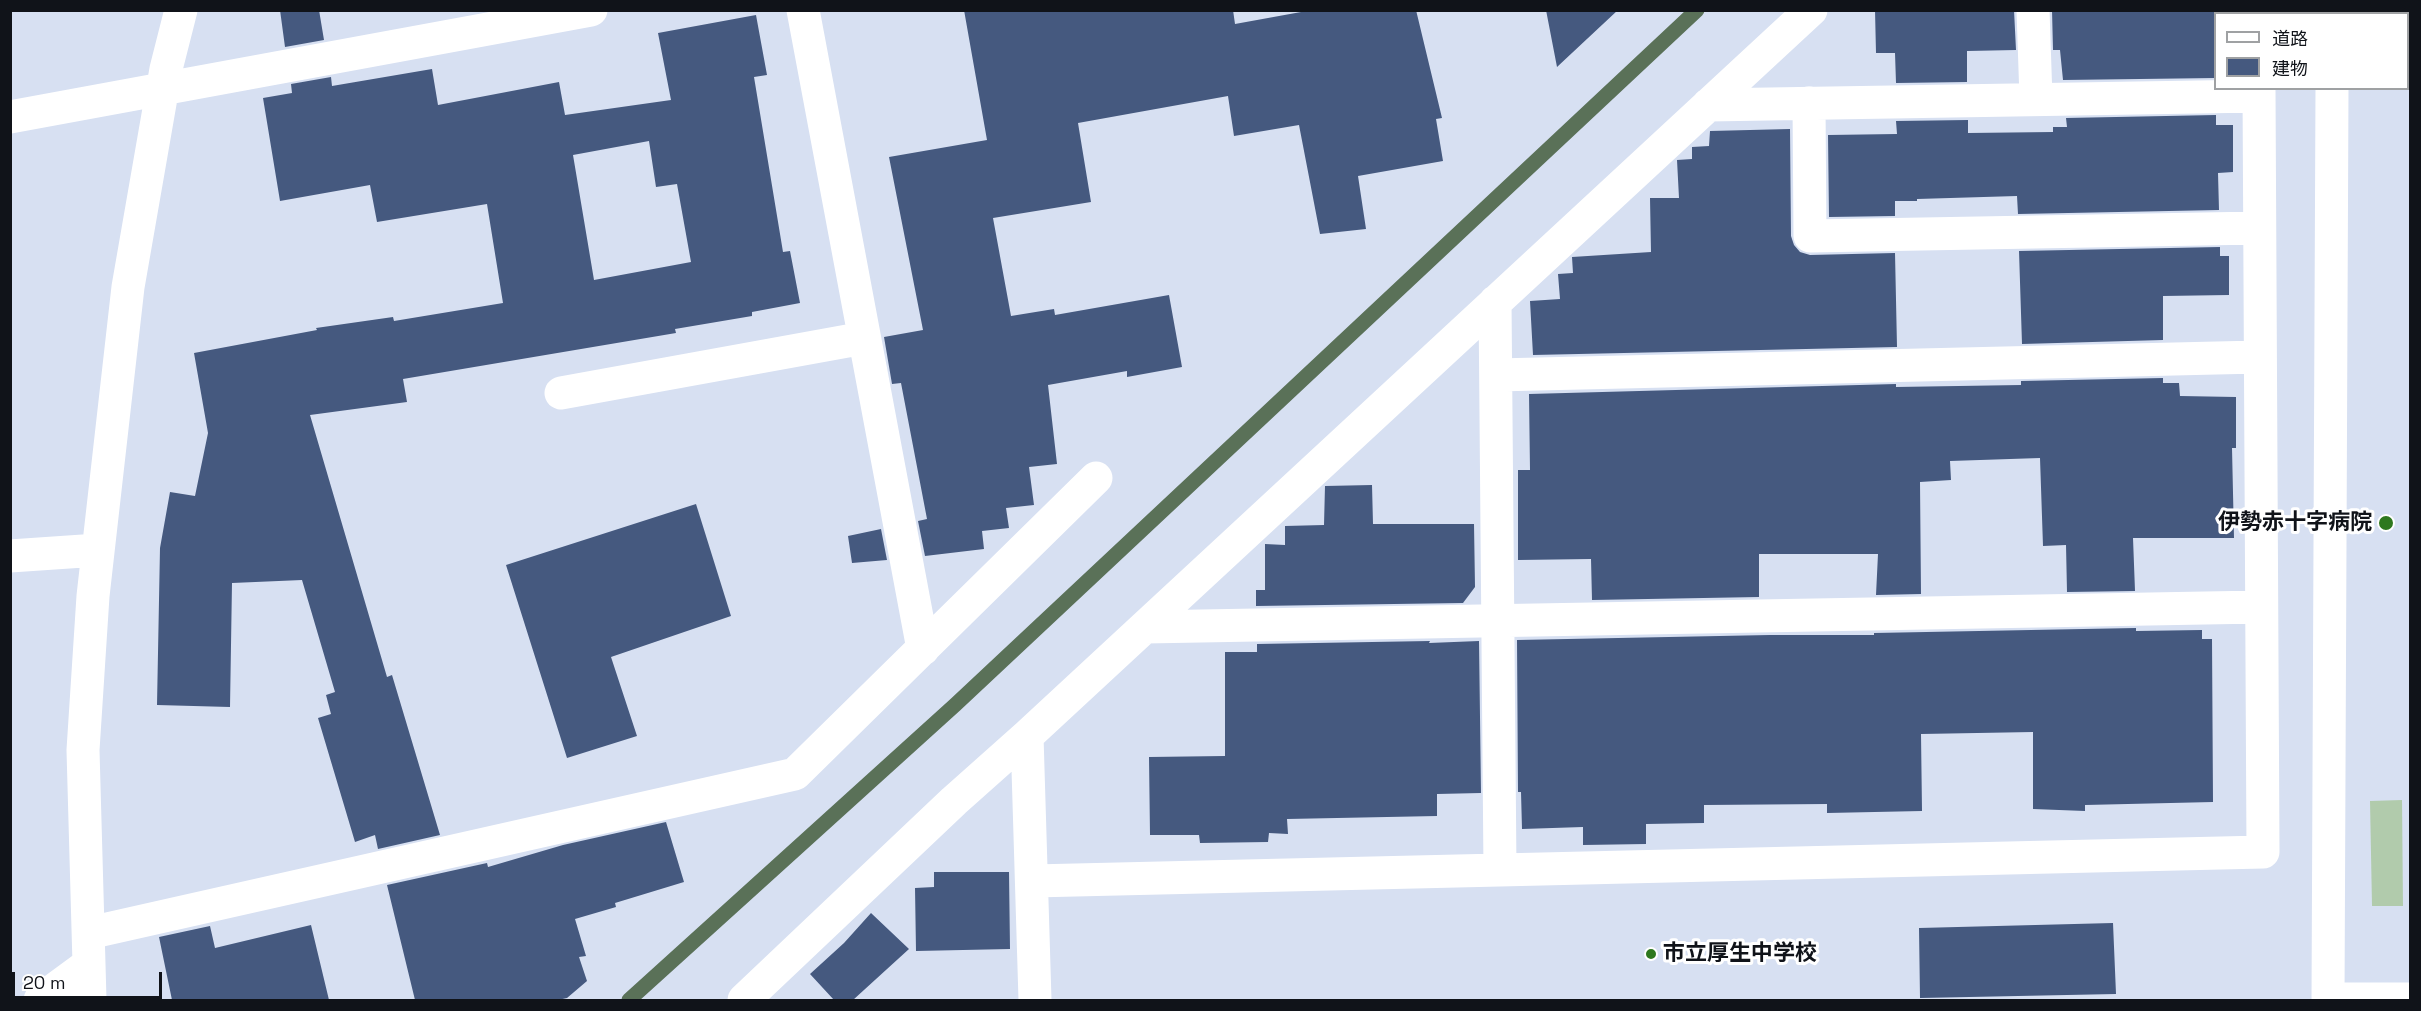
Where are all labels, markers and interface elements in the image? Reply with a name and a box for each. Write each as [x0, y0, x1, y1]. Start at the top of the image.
legend [2214, 12, 2409, 90]
text: 道路 [2272, 27, 2308, 50]
text: 建物 [2272, 57, 2308, 80]
place label: 伊勢赤十字病院 [2218, 510, 2372, 536]
marker: 伊勢赤十字病院 [2377, 514, 2395, 532]
place label: 市立厚生中学校 [1663, 941, 1817, 967]
marker: 市立厚生中学校 [1644, 947, 1658, 961]
scale bar [15, 960, 165, 998]
text: 20 m [23, 971, 66, 994]

